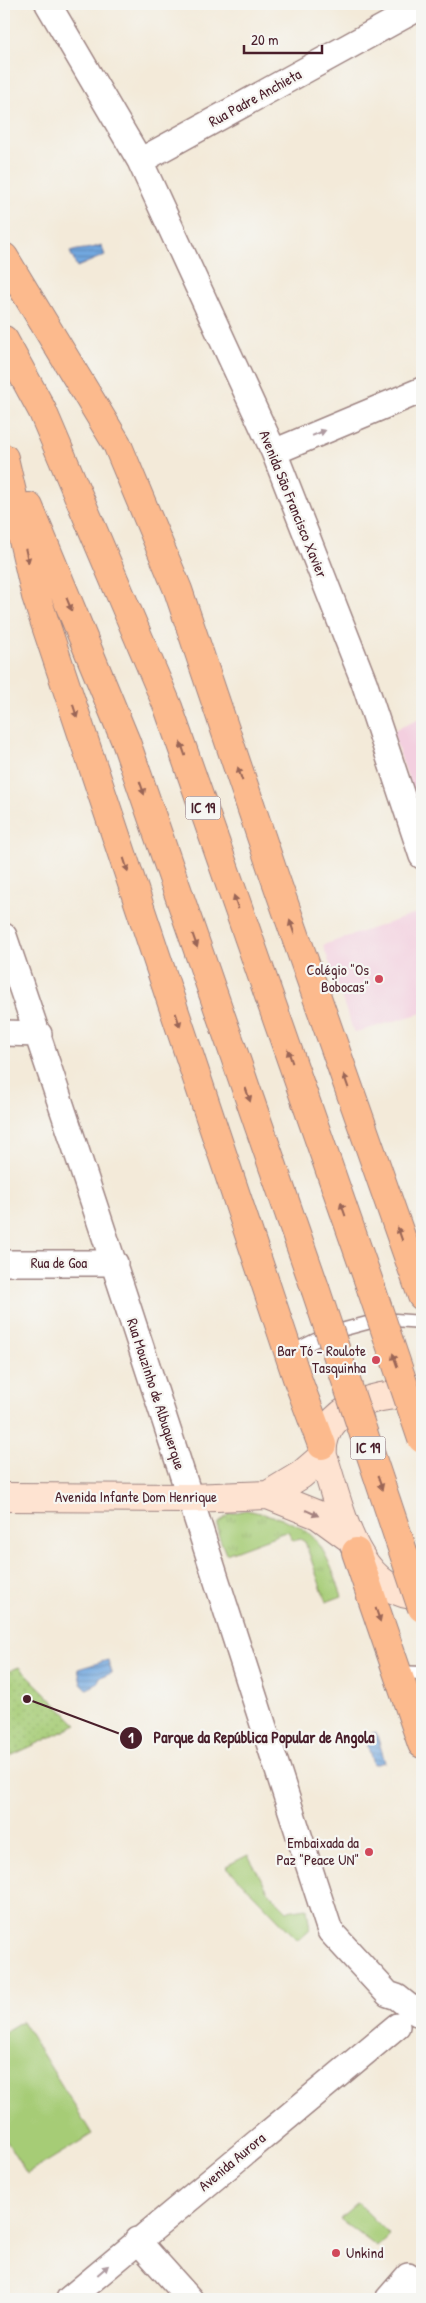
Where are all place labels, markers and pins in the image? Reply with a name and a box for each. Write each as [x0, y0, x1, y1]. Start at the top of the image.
place label: Colégio "Os Bobocas" [307, 959, 369, 997]
marker: Colégio "Os Bobocas" [373, 973, 385, 985]
place label: Bar Tó - Roulote Tasquinha [277, 1340, 366, 1378]
marker: Bar Tó - Roulote Tasquinha [370, 1354, 382, 1366]
callout: Parque da República Popular de Angola [119, 1722, 384, 1753]
place label: Embaixada da Paz "Peace UN" [276, 1832, 359, 1870]
marker: Embaixada da Paz "Peace UN" [363, 1846, 375, 1858]
place label: Unkind [346, 2242, 383, 2263]
marker: Unkind [330, 2247, 342, 2259]

